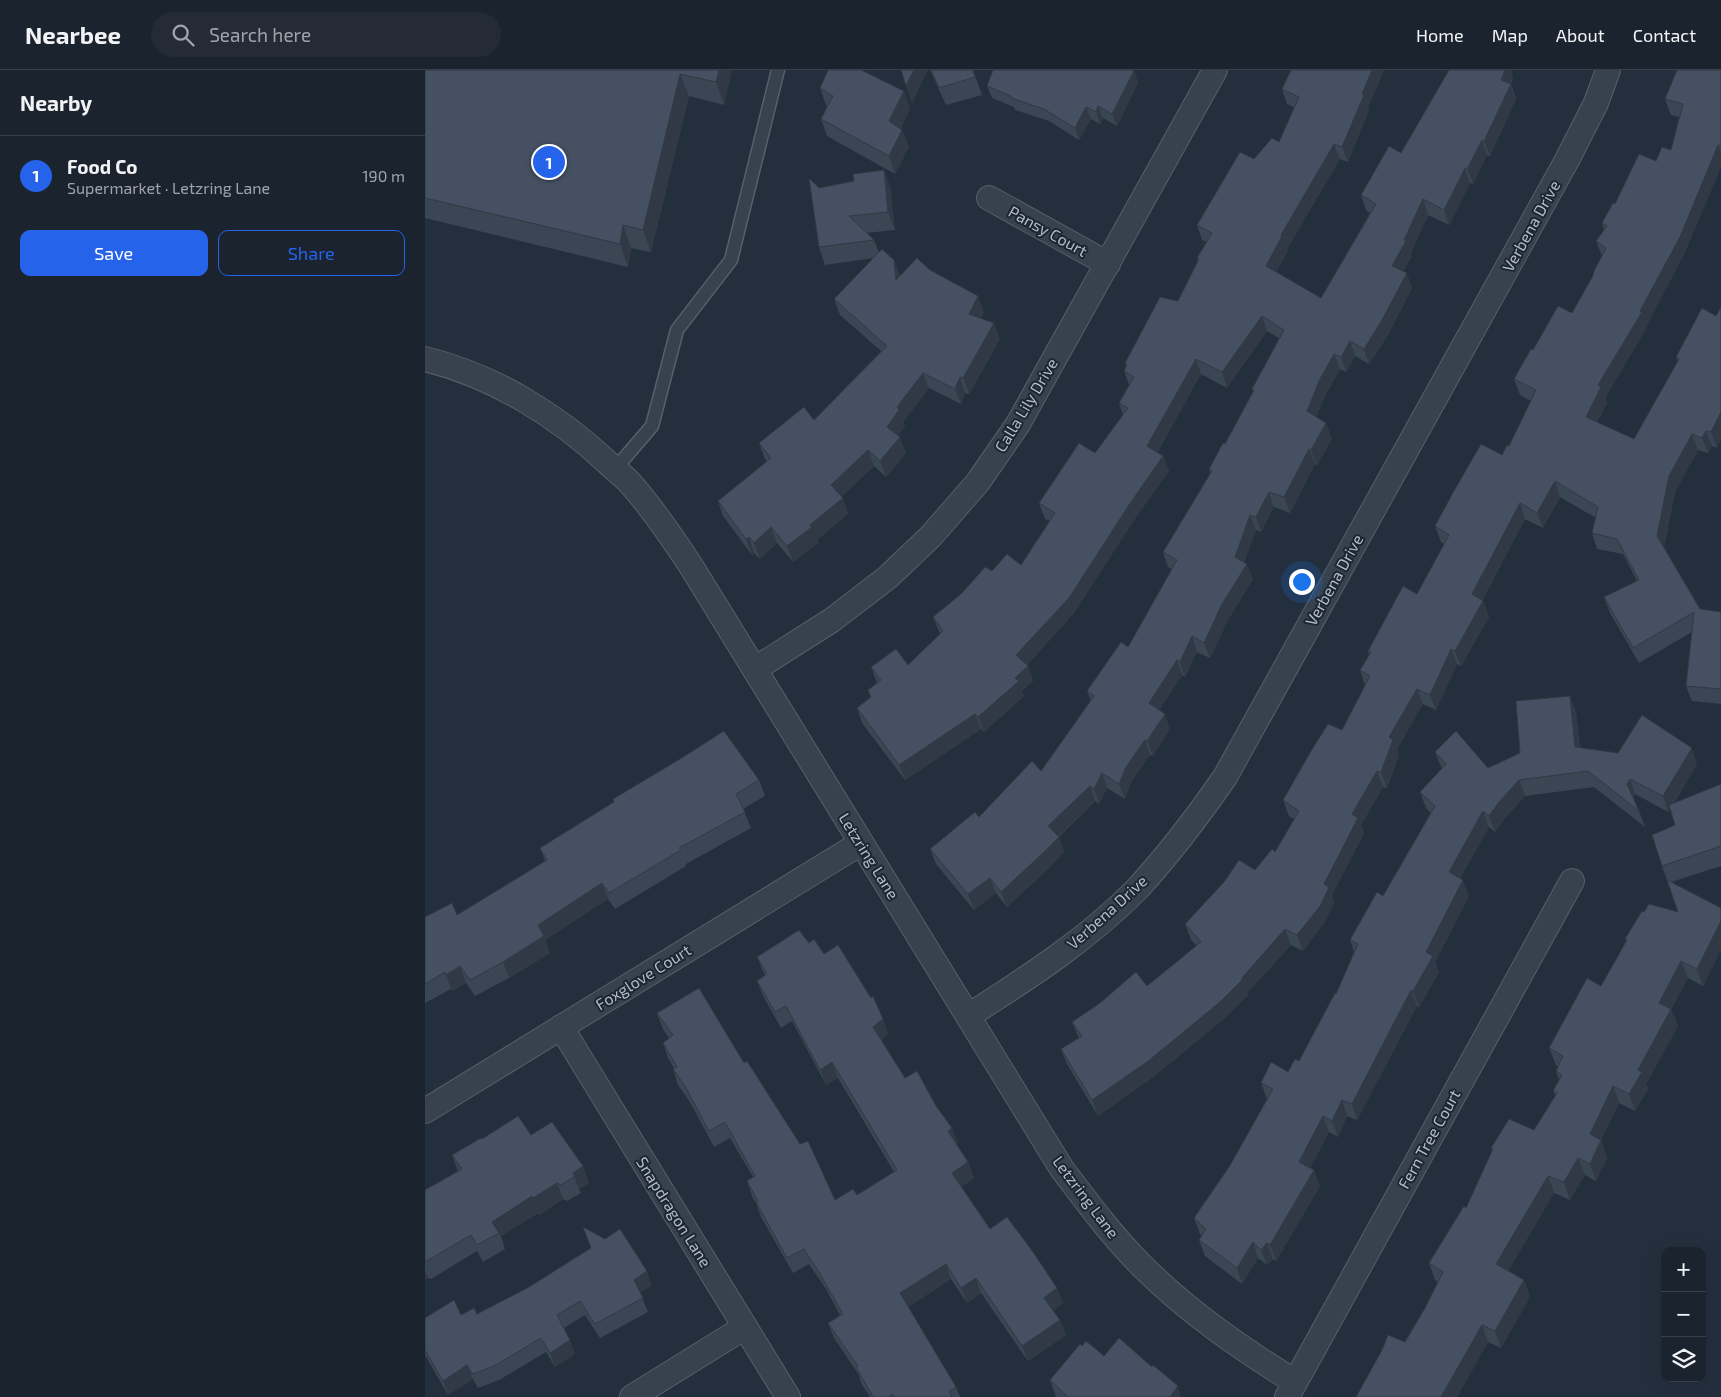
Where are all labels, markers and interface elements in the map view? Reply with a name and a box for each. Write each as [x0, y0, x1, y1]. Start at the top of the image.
search box [151, 12, 501, 57]
text: Nearbee [25, 20, 121, 49]
icon: search [169, 21, 197, 49]
text: Search here [209, 23, 311, 46]
text: Home [1416, 24, 1464, 46]
text: Map [1492, 24, 1528, 46]
text: About [1556, 24, 1605, 46]
text: Contact [1633, 24, 1696, 46]
text: Nearby [20, 90, 92, 115]
pin: 1 [533, 143, 565, 181]
text: Food Co [67, 155, 138, 178]
text: 1 [33, 166, 39, 185]
text: 190 m [362, 166, 405, 185]
street label: Verbena Drive [1498, 177, 1563, 275]
text: Supermarket · Letzring Lane [67, 178, 270, 197]
street label: Pansy Court [1006, 201, 1091, 260]
button: Save [20, 230, 208, 276]
button: Share [218, 230, 405, 276]
street label: Calla Lily Drive [990, 354, 1061, 455]
street label: Verbena Drive [1301, 531, 1366, 629]
your location [1289, 569, 1315, 595]
street label: Letzring Lane [835, 809, 903, 902]
street label: Verbena Drive [1063, 871, 1151, 953]
street label: Foxglove Court [592, 940, 694, 1013]
street label: Fern Tree Court [1393, 1086, 1464, 1192]
street label: Letzring Lane [1049, 1152, 1124, 1242]
street label: Snapdragon Lane [633, 1153, 716, 1270]
map controls [1661, 1247, 1706, 1382]
button: + [1661, 1247, 1706, 1292]
button: − [1661, 1292, 1706, 1337]
button: layers [1661, 1337, 1706, 1382]

